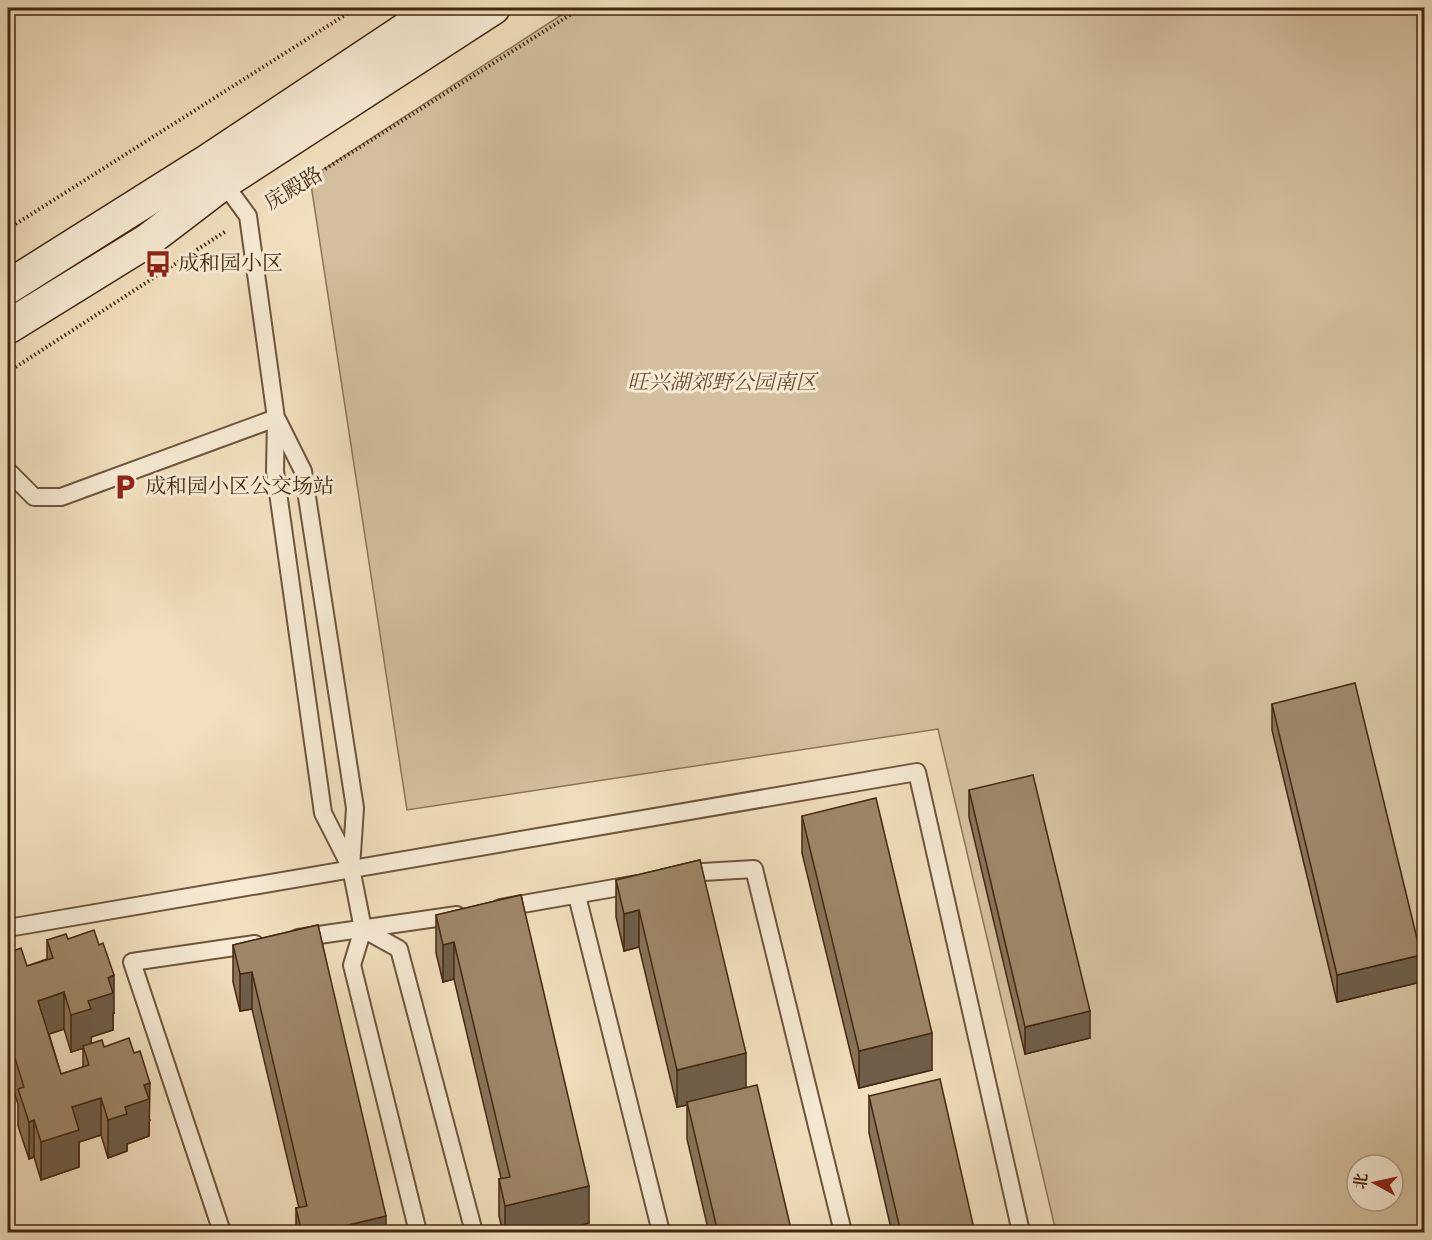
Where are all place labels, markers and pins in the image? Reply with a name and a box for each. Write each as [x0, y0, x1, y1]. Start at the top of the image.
bus stop icon: 成和园小区 [143, 249, 173, 279]
place label: 成和园小区 [178, 251, 283, 277]
parking icon: 成和园小区公交场站 [110, 472, 140, 502]
place label: 成和园小区公交场站 [145, 474, 334, 500]

